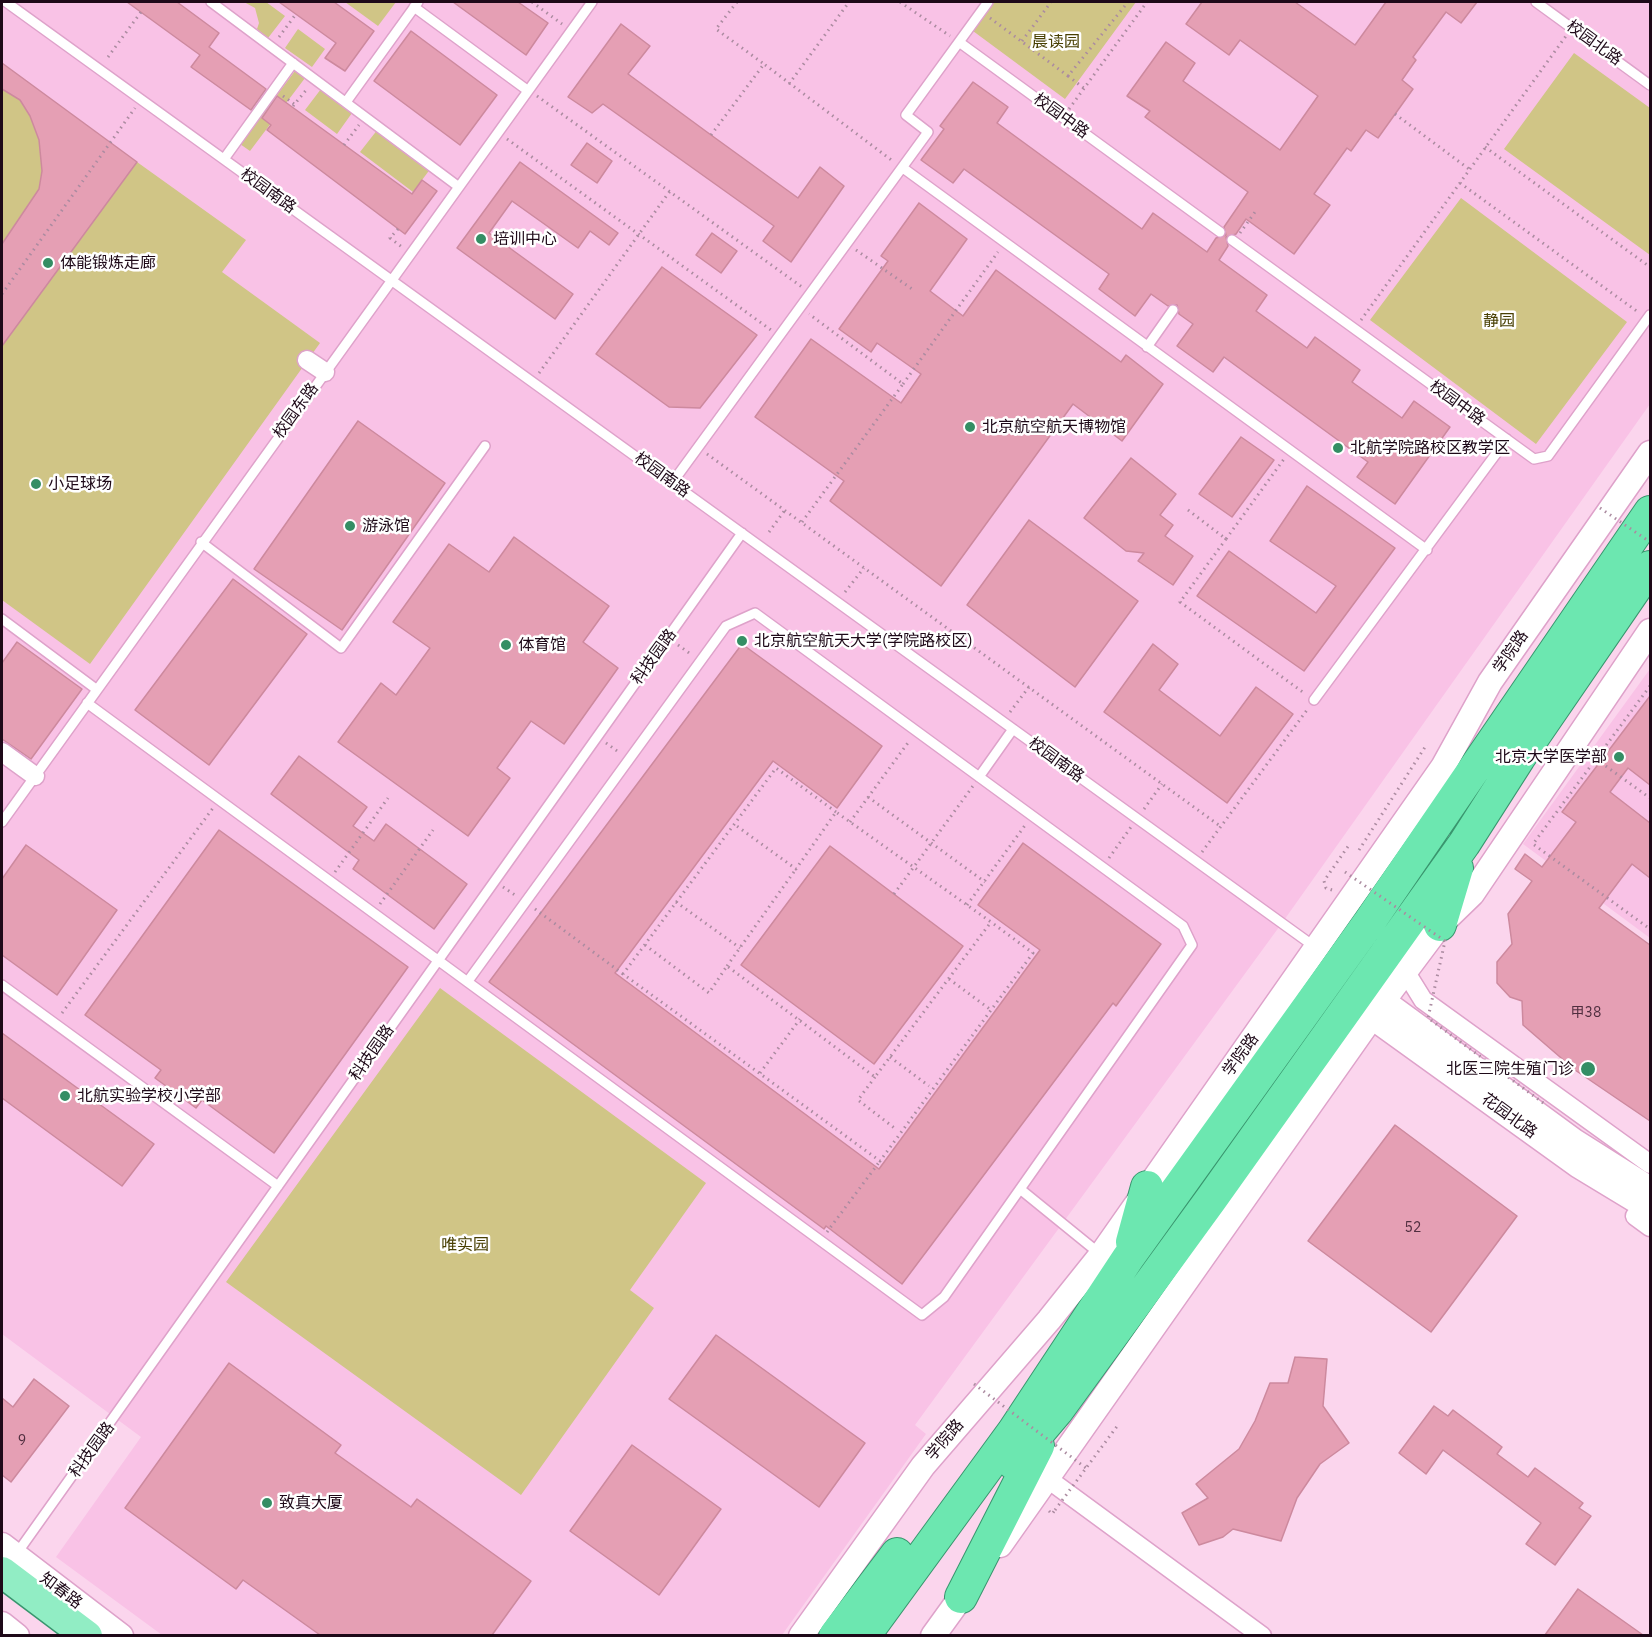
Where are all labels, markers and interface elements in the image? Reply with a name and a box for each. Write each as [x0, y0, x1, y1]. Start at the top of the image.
street label: 校园北路 [1562, 16, 1626, 70]
park label: 晨读园 [1032, 32, 1080, 52]
street label: 校园中路 [1029, 89, 1093, 143]
street label: 校园南路 [236, 164, 300, 218]
place label: 培训中心 [493, 229, 557, 249]
marker: 培训中心 [474, 232, 488, 246]
place label: 体能锻炼走廊 [60, 253, 156, 273]
marker: 体能锻炼走廊 [41, 256, 55, 270]
park label: 静园 [1483, 311, 1515, 331]
street label: 校园中路 [1425, 376, 1489, 430]
street label: 校园东路 [269, 379, 323, 443]
place label: 北京航空航天博物馆 [982, 417, 1126, 437]
marker: 北京航空航天博物馆 [963, 420, 977, 434]
place label: 北航学院路校区教学区 [1350, 438, 1510, 458]
marker: 北航学院路校区教学区 [1331, 441, 1345, 455]
street label: 校园南路 [630, 448, 694, 502]
place label: 小足球场 [48, 474, 112, 494]
marker: 小足球场 [29, 477, 43, 491]
place label: 游泳馆 [362, 516, 410, 536]
marker: 游泳馆 [343, 519, 357, 533]
street label: 科技园路 [627, 625, 681, 689]
street label: 学院路 [1489, 627, 1533, 677]
place label: 北京航空航天大学(学院路校区) [754, 631, 973, 651]
marker: 北京航空航天大学(学院路校区) [735, 634, 749, 648]
place label: 体育馆 [518, 635, 566, 655]
marker: 体育馆 [499, 638, 513, 652]
street label: 校园南路 [1024, 733, 1088, 787]
place label: 北京大学医学部 [1495, 747, 1607, 767]
marker: 北京大学医学部 [1612, 750, 1626, 764]
house number: 甲38 [1571, 1005, 1601, 1021]
street label: 科技园路 [346, 1021, 398, 1085]
street label: 学院路 [1219, 1030, 1263, 1080]
place label: 北医三院生殖门诊 [1446, 1059, 1574, 1079]
marker: 北医三院生殖门诊 [1579, 1060, 1597, 1078]
place label: 北航实验学校小学部 [77, 1086, 221, 1106]
marker: 北航实验学校小学部 [58, 1089, 72, 1103]
street label: 花园北路 [1477, 1089, 1541, 1143]
house number: 52 [1405, 1220, 1421, 1236]
park label: 唯实园 [441, 1235, 489, 1255]
street label: 学院路 [922, 1416, 968, 1464]
street label: 科技园路 [65, 1418, 119, 1482]
house number: 9 [18, 1433, 26, 1449]
place label: 致真大厦 [279, 1493, 343, 1513]
marker: 致真大厦 [260, 1496, 274, 1510]
street label: 知春路 [36, 1569, 86, 1613]

